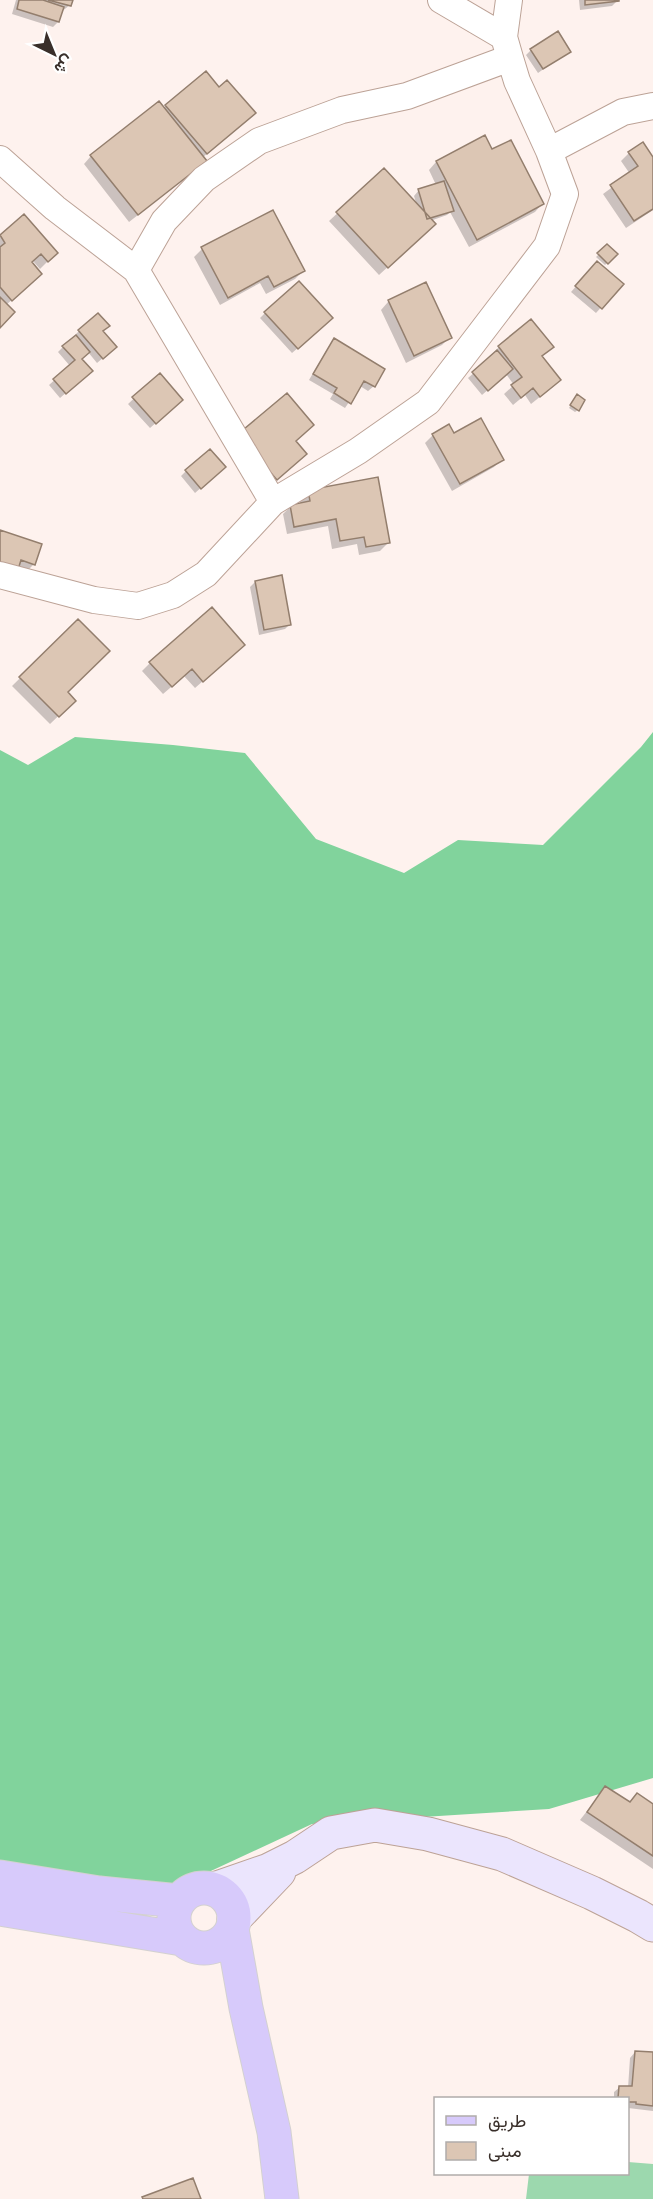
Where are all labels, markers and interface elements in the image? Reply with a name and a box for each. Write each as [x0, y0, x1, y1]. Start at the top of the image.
north arrow [24, 24, 84, 84]
text: ش [50, 51, 77, 78]
legend [434, 2097, 629, 2175]
text: طريق [488, 2110, 526, 2132]
text: مبنى [488, 2140, 522, 2162]

